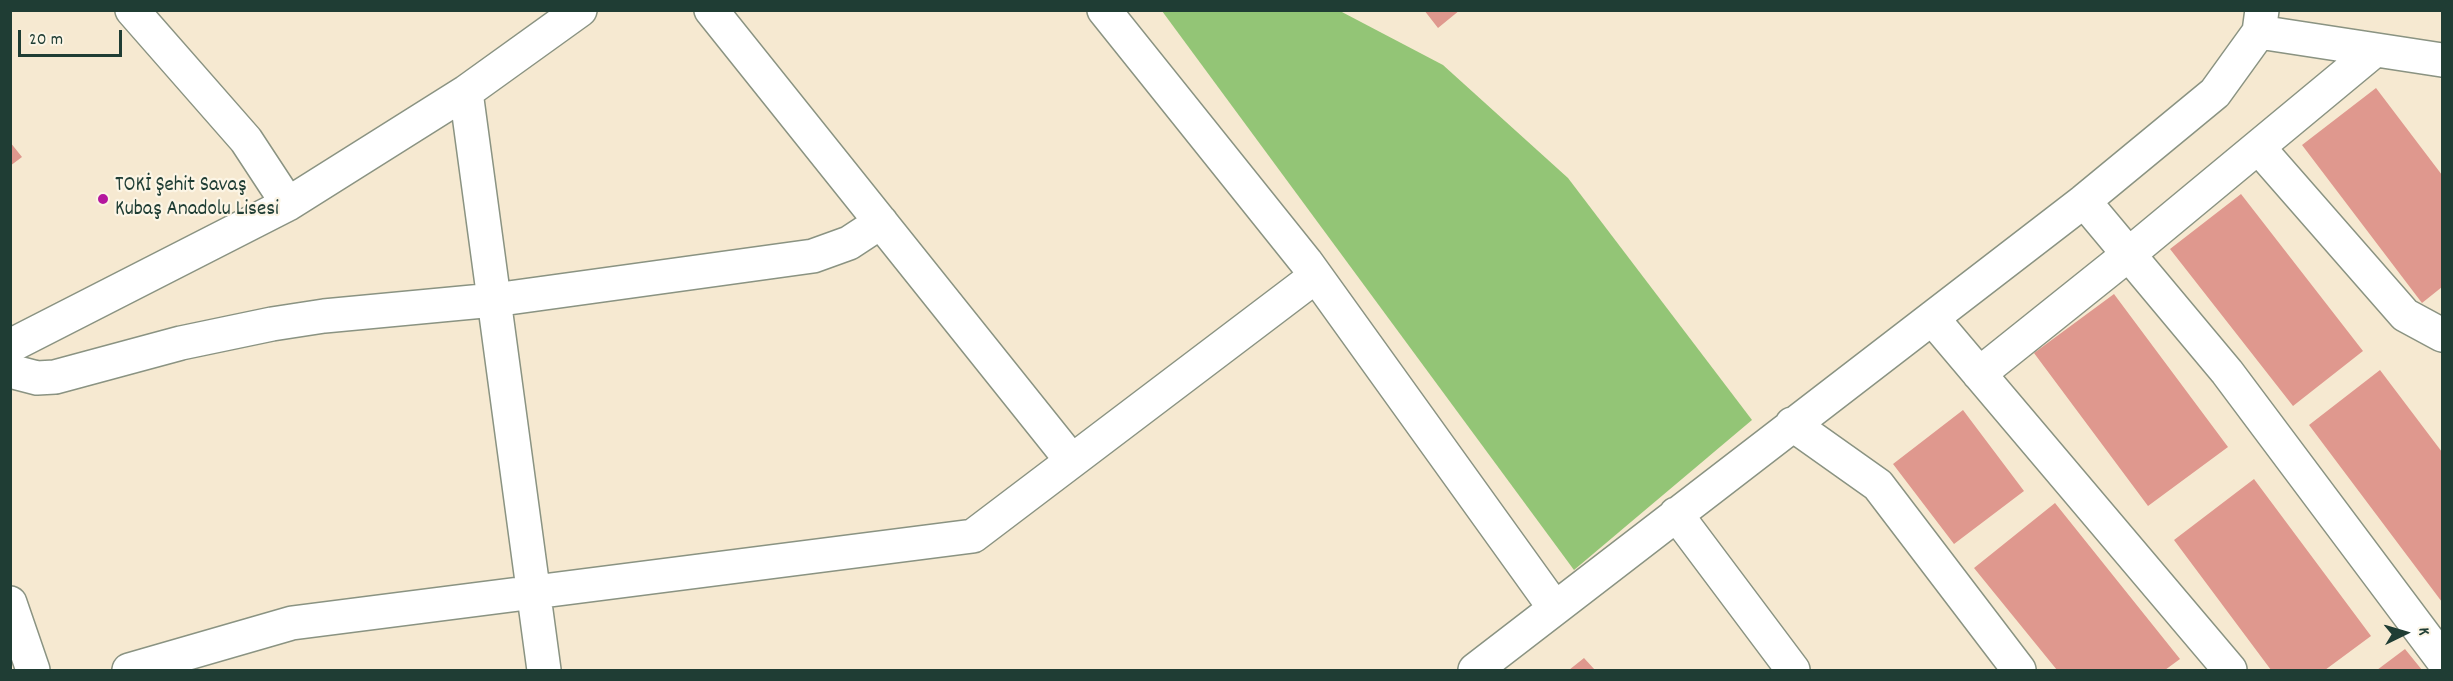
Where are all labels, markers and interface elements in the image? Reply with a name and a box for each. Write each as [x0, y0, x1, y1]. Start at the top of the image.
scale bar [21, 18, 124, 56]
text: 20 m [29, 28, 63, 53]
place label: TOKİ Şehit Savaş Kubaş Anadolu Lisesi [115, 174, 279, 224]
marker: TOKİ Şehit Savaş Kubaş Anadolu Lisesi [96, 192, 110, 206]
north arrow [2375, 603, 2435, 663]
text: K [2412, 627, 2435, 636]

